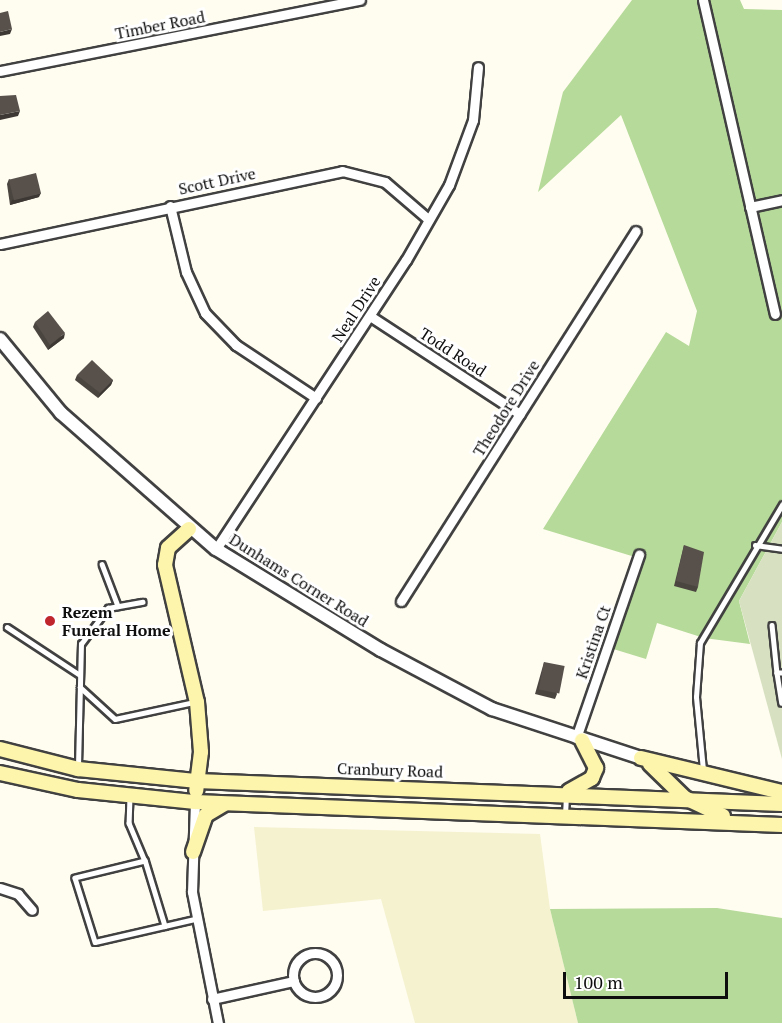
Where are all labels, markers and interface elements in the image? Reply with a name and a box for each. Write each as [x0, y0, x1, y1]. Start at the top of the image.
street label: Timber Road [113, 7, 207, 43]
street label: Scott Drive [177, 163, 257, 199]
street label: Neal Drive [328, 272, 384, 346]
street label: Todd Road [416, 324, 490, 380]
street label: Theodore Drive [469, 356, 543, 460]
street label: Dunhams Corner Road [226, 529, 372, 631]
place label: Rezem Funeral Home [62, 602, 171, 640]
street label: Kristina Ct [572, 603, 614, 681]
marker: Rezem Funeral Home [43, 614, 57, 628]
street label: Cranbury Road [337, 759, 443, 781]
scale bar [566, 960, 731, 998]
text: 100 m [574, 970, 623, 994]

